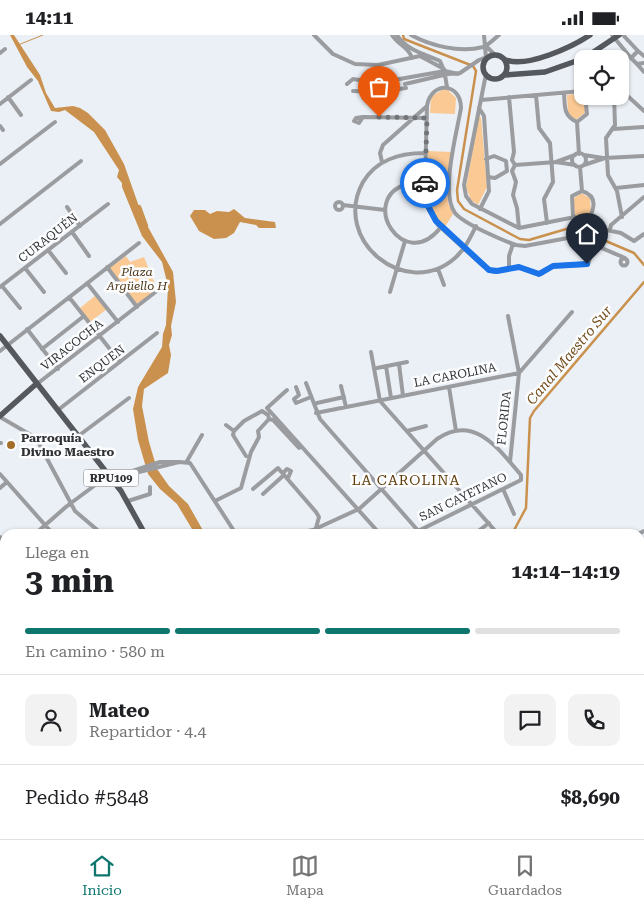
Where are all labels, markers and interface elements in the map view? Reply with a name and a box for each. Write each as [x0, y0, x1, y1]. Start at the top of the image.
text: 14:11 [25, 6, 74, 29]
map controls [574, 50, 629, 105]
button: locate [574, 50, 629, 105]
pin [358, 66, 400, 117]
icon: bag [365, 73, 393, 101]
courier [400, 158, 450, 208]
icon: car [411, 169, 439, 197]
street label: CURAQUÉN [16, 210, 81, 265]
pin [566, 213, 608, 264]
icon: home [573, 220, 601, 248]
park label: Plaza Argüello H [106, 265, 168, 293]
water label: Canal Maestro Sur [523, 302, 615, 408]
street label: VIRACOCHA [38, 316, 106, 373]
street label: ENQUEN [76, 342, 128, 386]
street label: LA CAROLINA [413, 360, 498, 390]
street label: FLORIDA [494, 390, 514, 446]
place label: Parroquía Divino Maestro [21, 431, 115, 459]
marker: Parroquía Divino Maestro [5, 439, 17, 451]
road number: RPU109 [84, 469, 138, 487]
street label: SAN CAYETANO [417, 470, 509, 524]
district label: LA CAROLINA [352, 472, 460, 488]
text: Llega en [25, 543, 89, 562]
text: 14:14–14:19 [511, 560, 620, 583]
text: 3 min [25, 562, 114, 600]
text: En camino · 580 m [25, 642, 165, 661]
button: person [25, 694, 77, 746]
button: chat [504, 694, 556, 746]
button: phone [568, 694, 620, 746]
text: Mateo [89, 699, 149, 722]
text: Repartidor · 4.4 [89, 722, 206, 741]
text: Pedido #5848 [25, 786, 149, 809]
text: $8,690 [561, 786, 620, 809]
tab: Inicio [82, 852, 122, 898]
tab: Mapa [286, 852, 324, 898]
tab: Guardados [488, 852, 562, 898]

